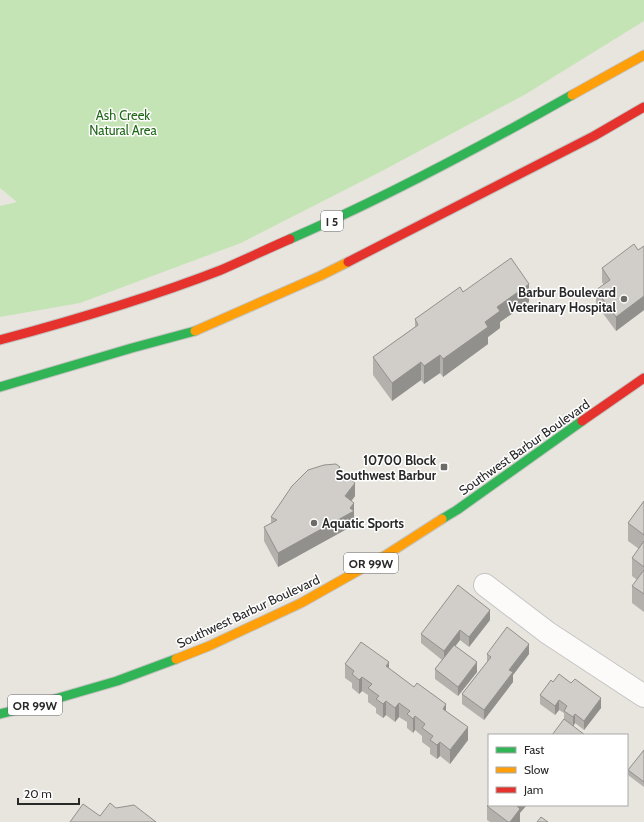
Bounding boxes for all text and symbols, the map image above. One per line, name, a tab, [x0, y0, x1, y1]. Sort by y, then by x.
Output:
park label: Ash Creek Natural Area	[89, 107, 157, 138]
road number: I 5	[321, 211, 343, 231]
place label: Barbur Boulevard Veterinary Hospital	[508, 284, 617, 315]
marker: Barbur Boulevard Veterinary Hospital	[619, 294, 629, 304]
street label: Southwest Barbur Boulevard	[456, 396, 592, 498]
place label: 10700 Block Southwest Barbur	[336, 452, 437, 483]
marker: 10700 Block Southwest Barbur	[439, 462, 449, 472]
place label: Aquatic Sports	[322, 515, 404, 531]
marker: Aquatic Sports	[309, 518, 319, 528]
road number: OR 99W	[344, 553, 398, 573]
street label: Southwest Barbur Boulevard	[174, 571, 322, 651]
road number: OR 99W	[8, 695, 62, 715]
legend	[488, 734, 628, 806]
text: Fast	[524, 742, 544, 757]
text: Slow	[524, 762, 549, 777]
scale bar	[18, 780, 79, 806]
text: Jam	[523, 782, 543, 797]
text: 20 m	[24, 786, 52, 801]

